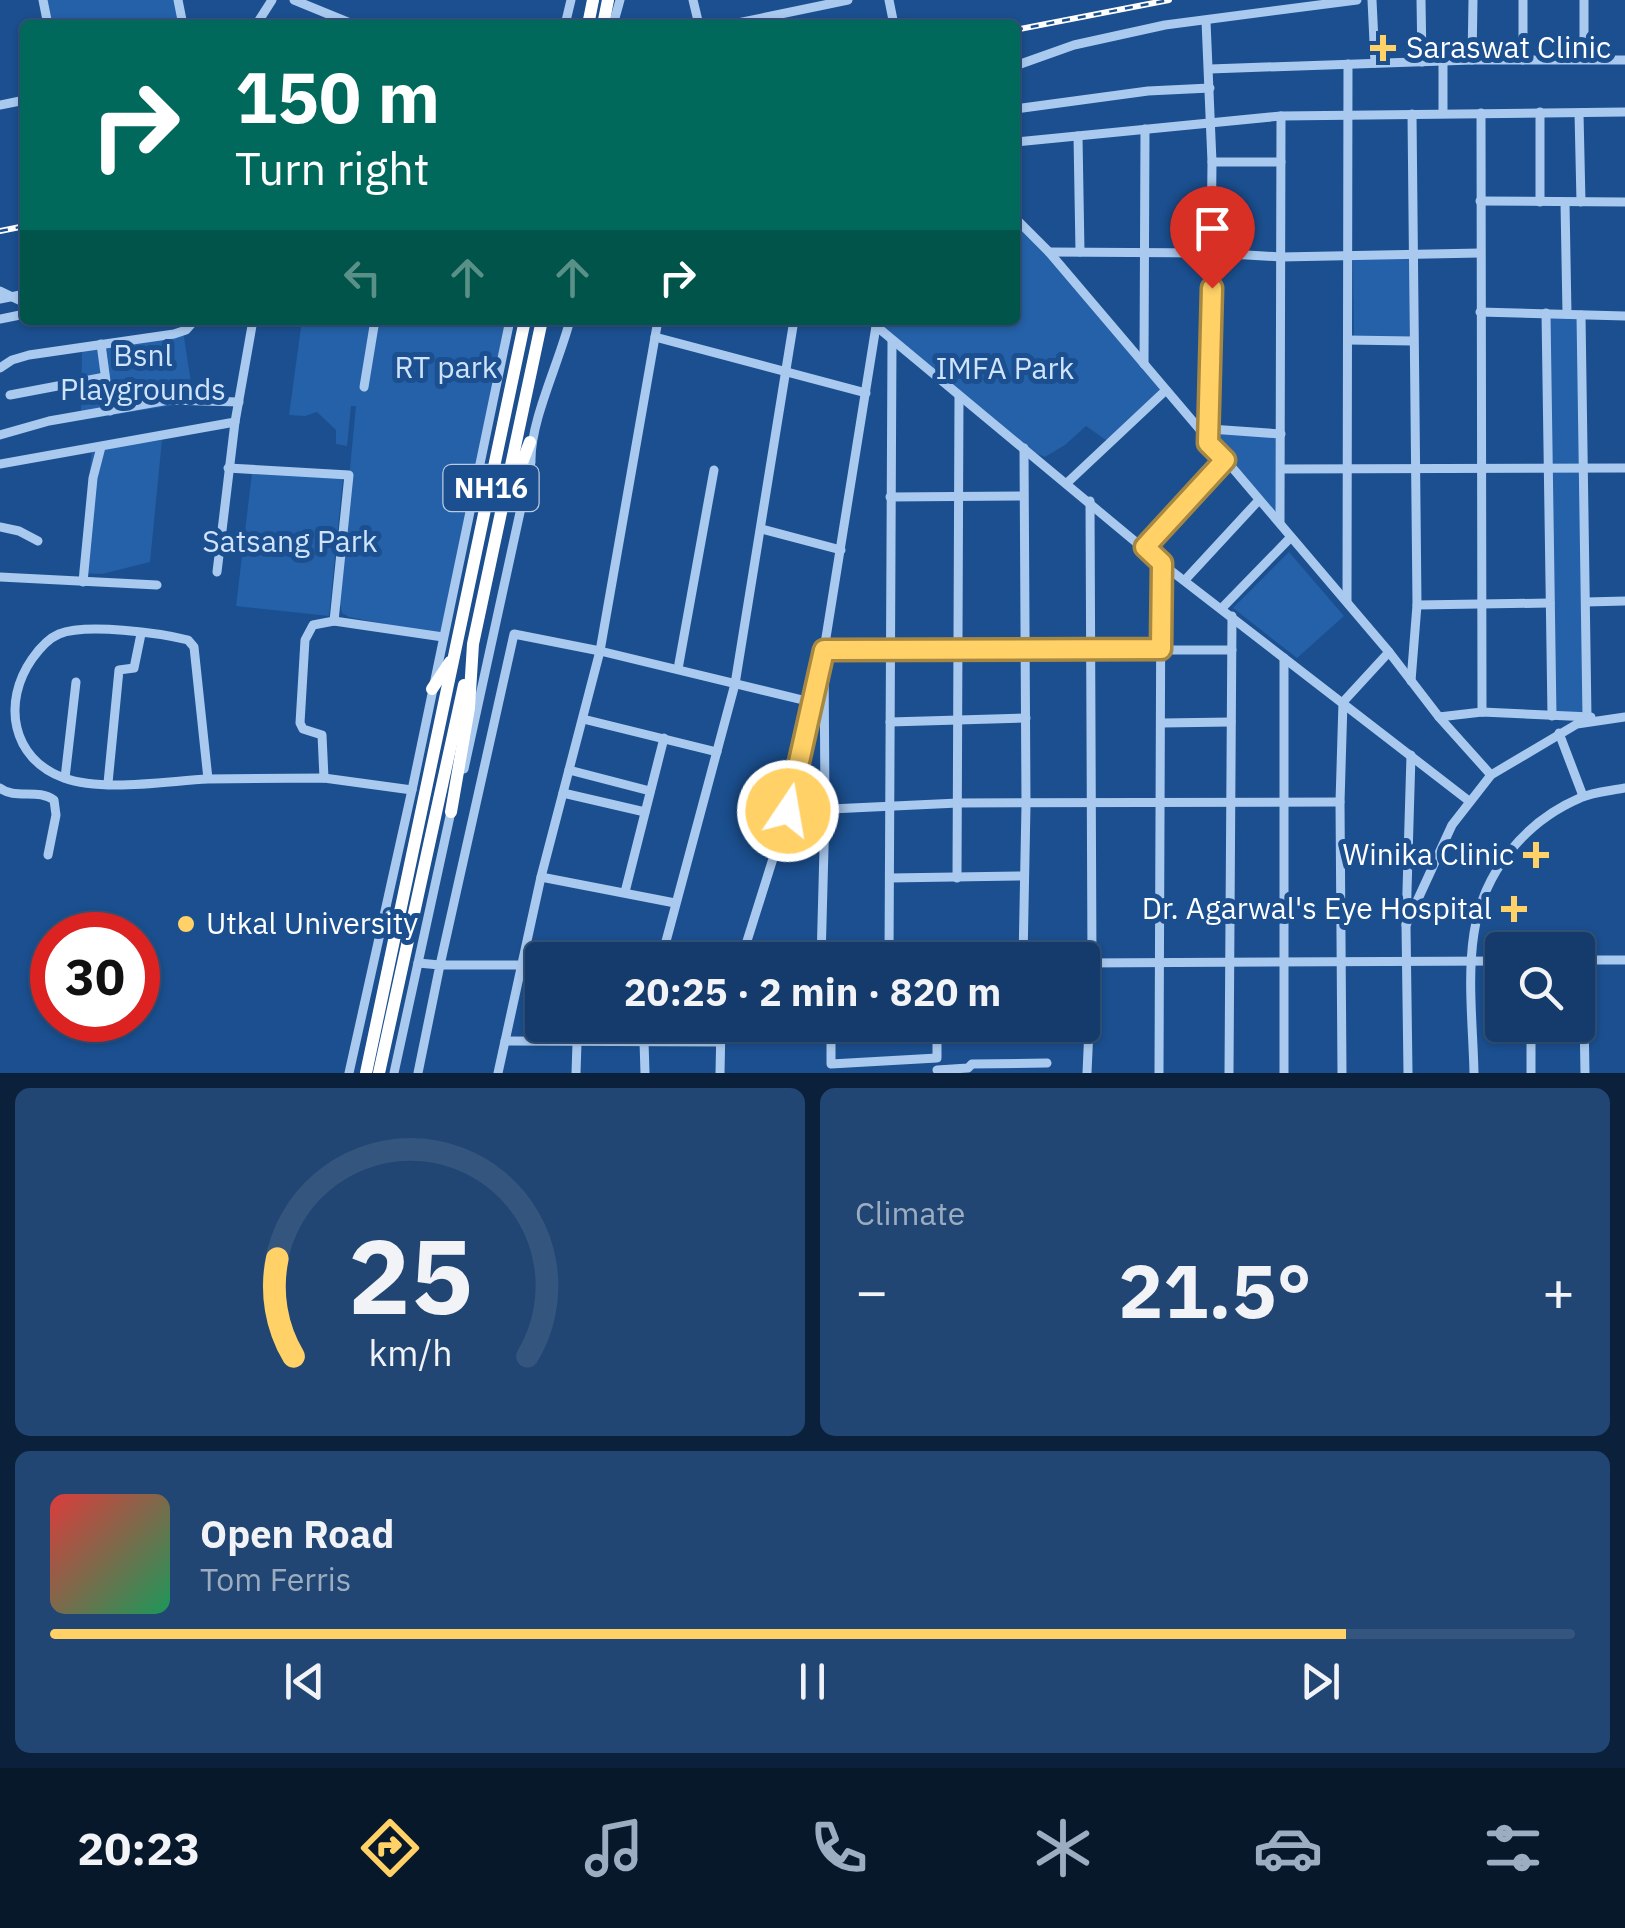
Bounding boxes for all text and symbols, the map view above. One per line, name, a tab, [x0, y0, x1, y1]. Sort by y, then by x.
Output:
place label: Saraswat Clinic	[1406, 27, 1611, 66]
marker: Saraswat Clinic	[1370, 35, 1396, 61]
text: 150 m	[235, 51, 440, 142]
icon: right	[70, 60, 200, 190]
text: Turn right	[235, 139, 430, 197]
pin	[1170, 186, 1255, 289]
icon: arrive	[1185, 201, 1240, 256]
icon: left	[335, 250, 390, 305]
icon: ahead	[440, 250, 495, 305]
icon: ahead	[545, 250, 600, 305]
icon: right	[650, 250, 705, 305]
park label: Bsnl Playgrounds	[60, 335, 226, 408]
park label: RT park	[395, 347, 498, 386]
park label: IMFA Park	[936, 348, 1075, 387]
road number: NH16	[444, 465, 538, 511]
park label: Satsang Park	[202, 521, 378, 560]
position arrow	[736, 759, 840, 863]
place label: Winika Clinic	[1343, 834, 1514, 873]
marker: Winika Clinic	[1523, 842, 1549, 868]
place label: Dr. Agarwal's Eye Hospital	[1142, 888, 1492, 927]
marker: Dr. Agarwal's Eye Hospital	[1501, 896, 1527, 922]
place label: Utkal University	[206, 903, 418, 942]
speed limit sign: 30	[30, 912, 160, 1042]
marker: Utkal University	[175, 913, 197, 935]
map controls	[1485, 932, 1595, 1042]
button: search	[1485, 932, 1595, 1042]
text: 20:25 · 2 min · 820 m	[624, 967, 1001, 1016]
text: Climate	[855, 1192, 965, 1234]
text: 25	[348, 1207, 472, 1343]
text: 21.5°	[1118, 1241, 1312, 1339]
text: −	[855, 1255, 888, 1326]
text: +	[1542, 1255, 1575, 1326]
text: km/h	[368, 1329, 452, 1376]
text: Open Road	[200, 1509, 394, 1558]
text: Tom Ferris	[200, 1558, 351, 1600]
icon: previous	[277, 1654, 332, 1709]
icon: pause	[785, 1654, 840, 1709]
icon: next	[1293, 1654, 1348, 1709]
icon: directions	[355, 1813, 425, 1883]
icon: music	[579, 1813, 649, 1883]
icon: phone	[804, 1813, 874, 1883]
icon: climate	[1028, 1813, 1098, 1883]
icon: car	[1253, 1813, 1323, 1883]
icon: filters	[1478, 1813, 1548, 1883]
text: 20:23	[77, 1819, 200, 1877]

